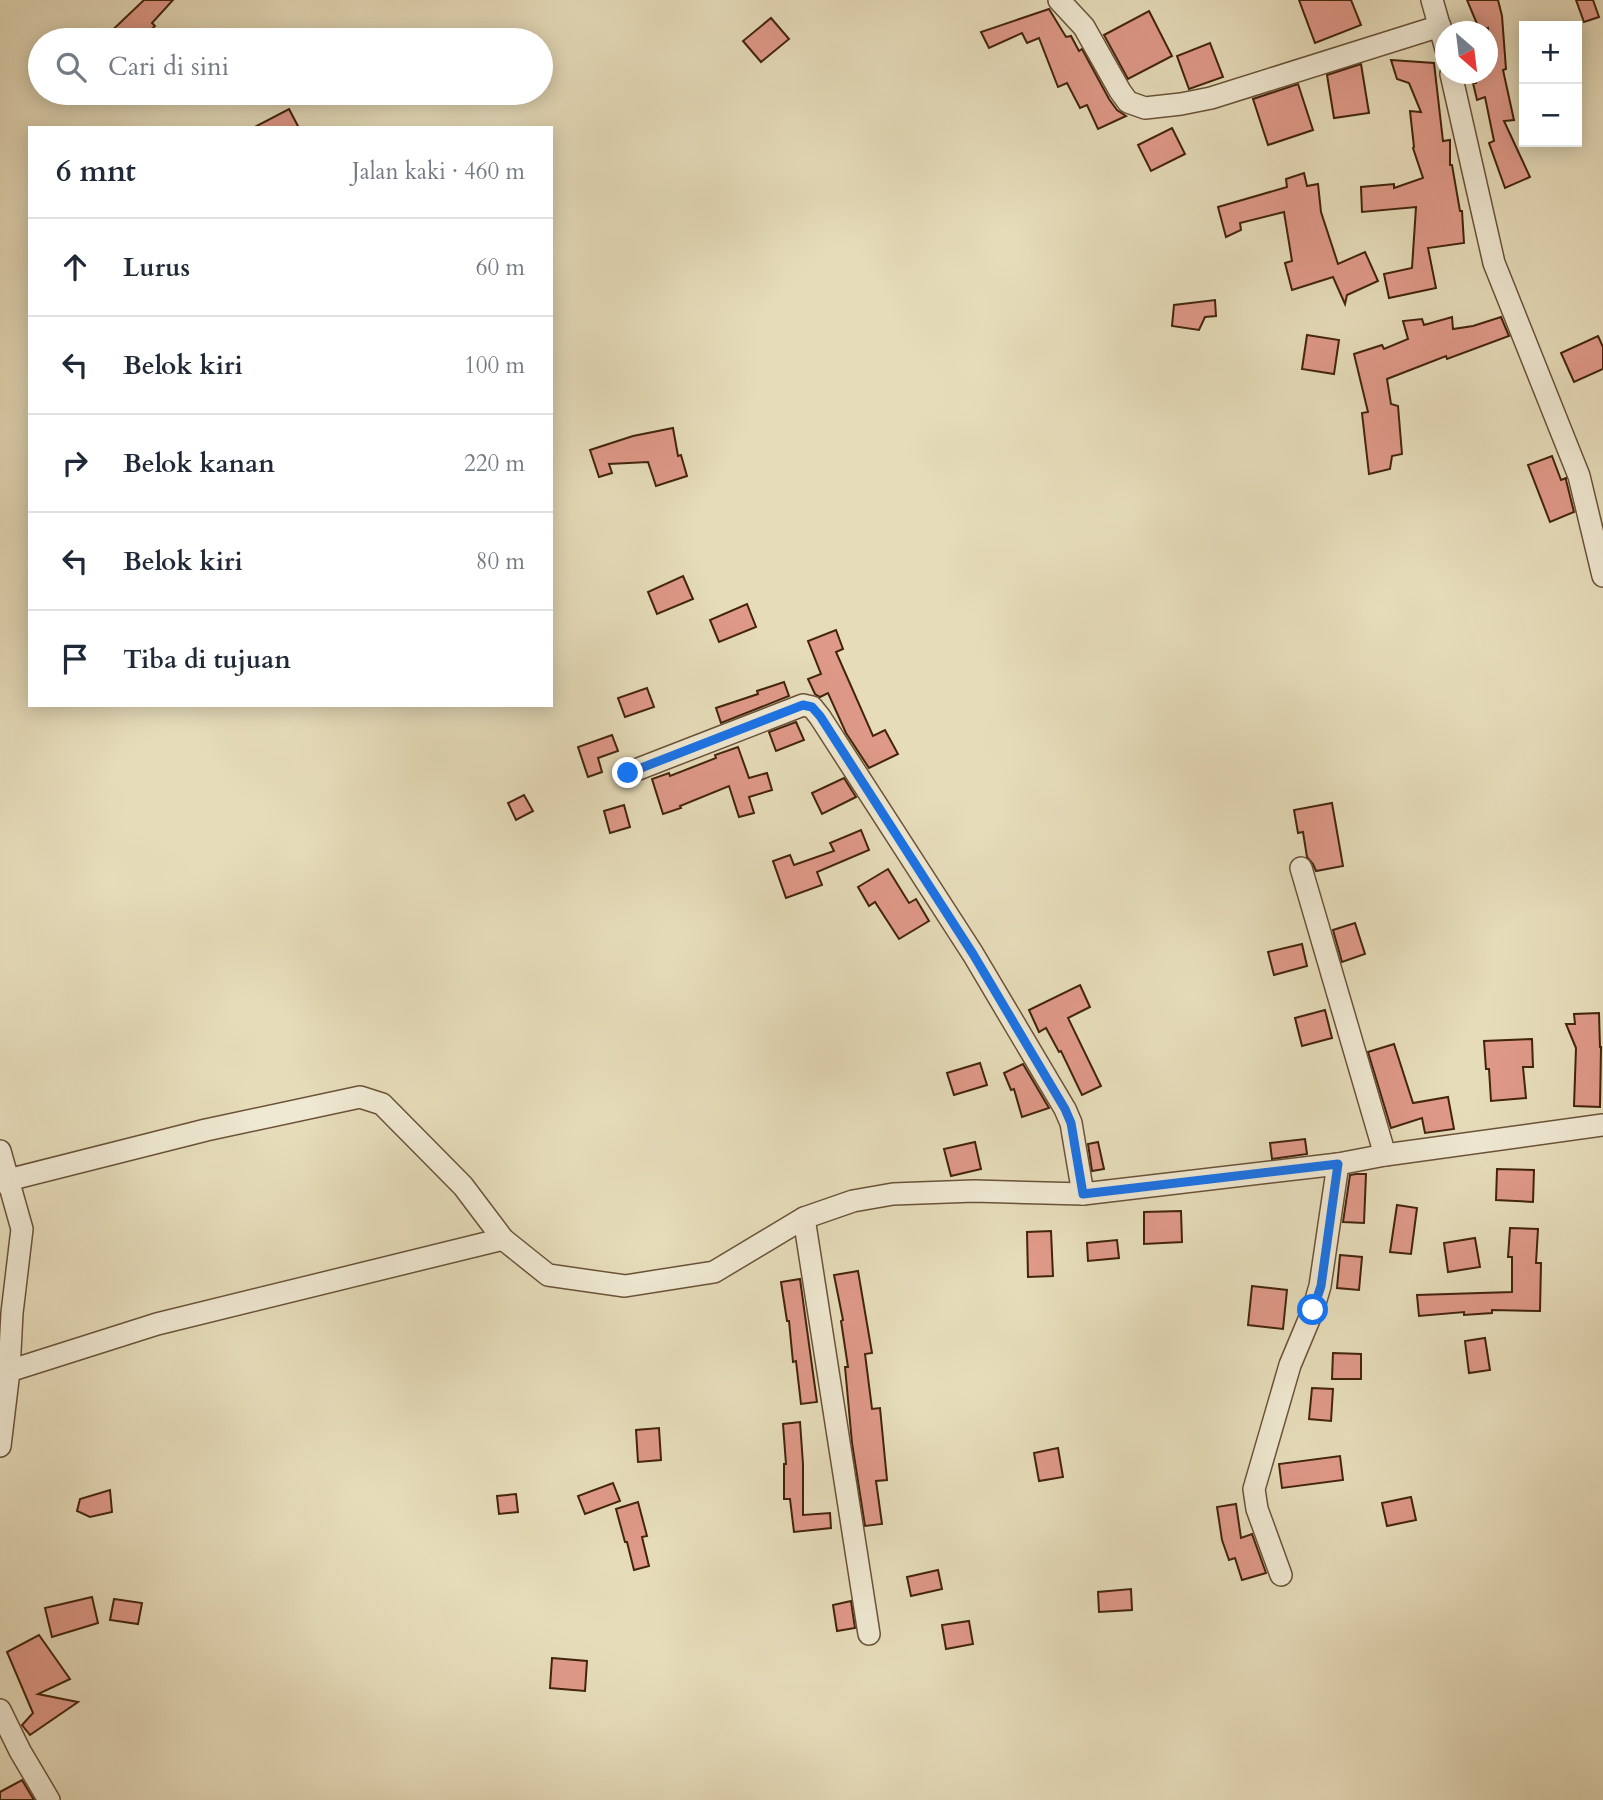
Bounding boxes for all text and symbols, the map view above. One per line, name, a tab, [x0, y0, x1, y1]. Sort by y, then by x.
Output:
north arrow	[1435, 21, 1498, 84]
map controls	[1519, 21, 1582, 147]
button: +	[1519, 21, 1582, 84]
search box	[28, 28, 553, 105]
icon: search	[52, 48, 90, 86]
text: Cari di sini	[108, 49, 229, 84]
button: −	[1519, 84, 1582, 147]
text: 6 mnt	[56, 151, 136, 192]
text: Jalan kaki · 460 m	[352, 156, 525, 187]
icon: ahead	[56, 248, 94, 286]
text: Lurus	[123, 250, 190, 285]
text: 60 m	[476, 252, 525, 283]
icon: left	[56, 346, 94, 384]
text: Belok kiri	[123, 348, 243, 383]
text: 100 m	[464, 350, 525, 381]
icon: right	[56, 444, 94, 482]
text: Belok kanan	[123, 446, 275, 481]
text: 220 m	[464, 448, 525, 479]
icon: left	[56, 542, 94, 580]
text: Belok kiri	[123, 544, 243, 579]
text: 80 m	[476, 546, 525, 577]
icon: arrive	[56, 640, 94, 678]
text: Tiba di tujuan	[123, 642, 291, 677]
route end	[612, 757, 643, 788]
route start	[1297, 1294, 1328, 1325]

